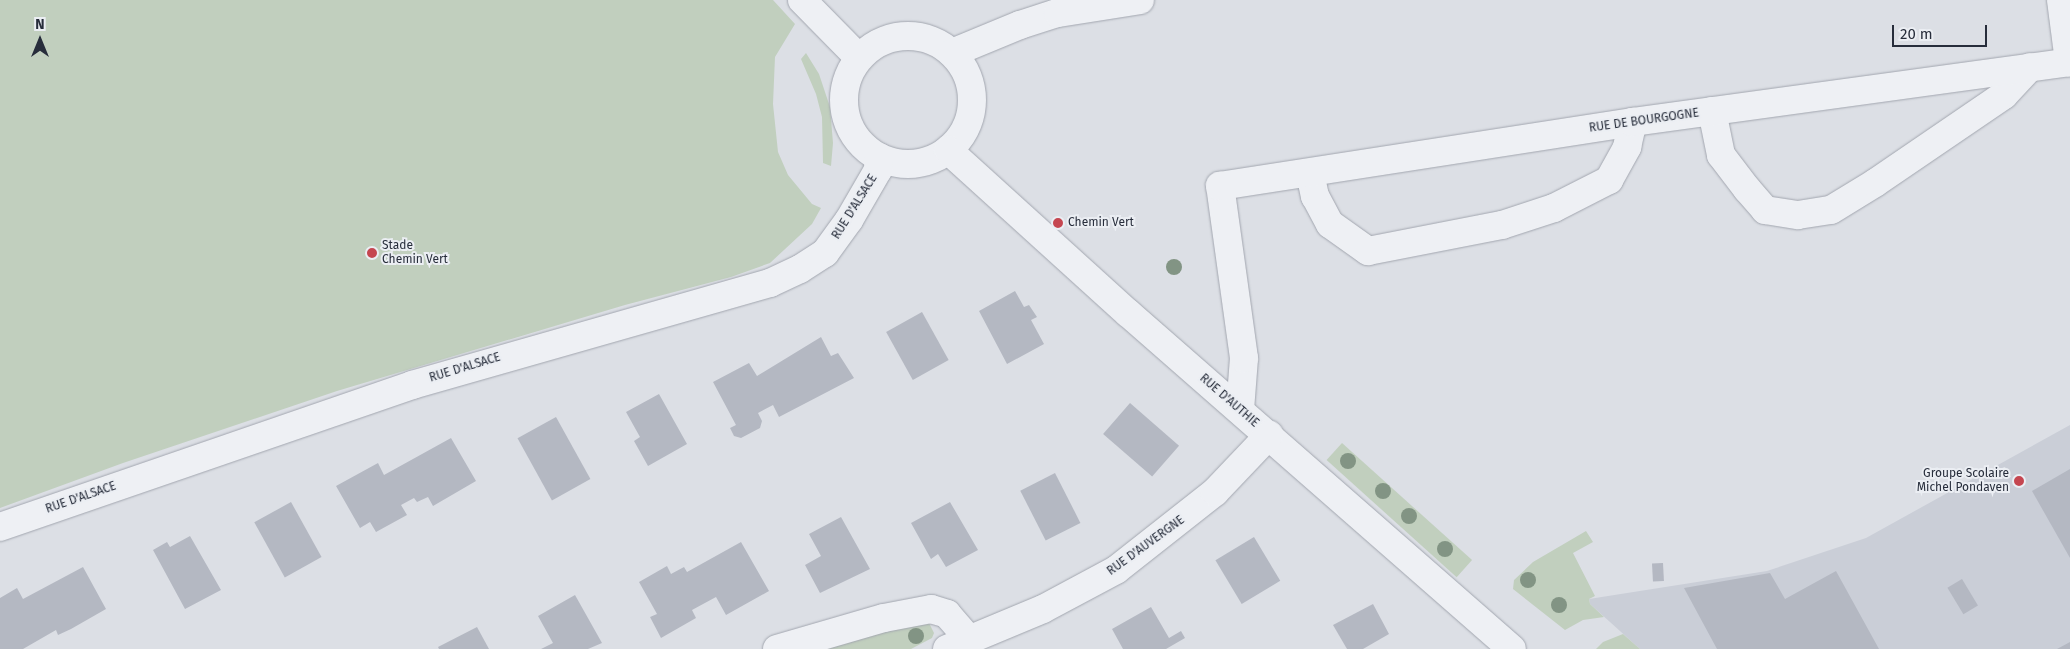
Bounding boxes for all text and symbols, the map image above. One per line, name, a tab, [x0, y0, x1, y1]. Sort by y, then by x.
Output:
north arrow	[15, 15, 65, 65]
scale bar	[1895, 15, 1990, 47]
text: N	[35, 16, 45, 33]
text: 20 m	[1900, 25, 1933, 43]
street label: RUE DE BOURGOGNE	[1588, 106, 1700, 136]
street label: RUE D'ALSACE	[829, 172, 881, 242]
place label: Chemin Vert	[1068, 216, 1134, 230]
marker: Chemin Vert	[1052, 217, 1064, 229]
place label: Stade Chemin Vert	[382, 239, 448, 267]
marker: Stade Chemin Vert	[366, 247, 378, 259]
street label: RUE D'ALSACE	[428, 350, 502, 386]
street label: RUE D'AUTHIE	[1196, 371, 1262, 431]
place label: Groupe Scolaire Michel Pondaven	[1917, 467, 2009, 495]
marker: Groupe Scolaire Michel Pondaven	[2013, 475, 2025, 487]
street label: RUE D'ALSACE	[44, 479, 118, 517]
street label: RUE D'AUVERGNE	[1105, 513, 1187, 579]

